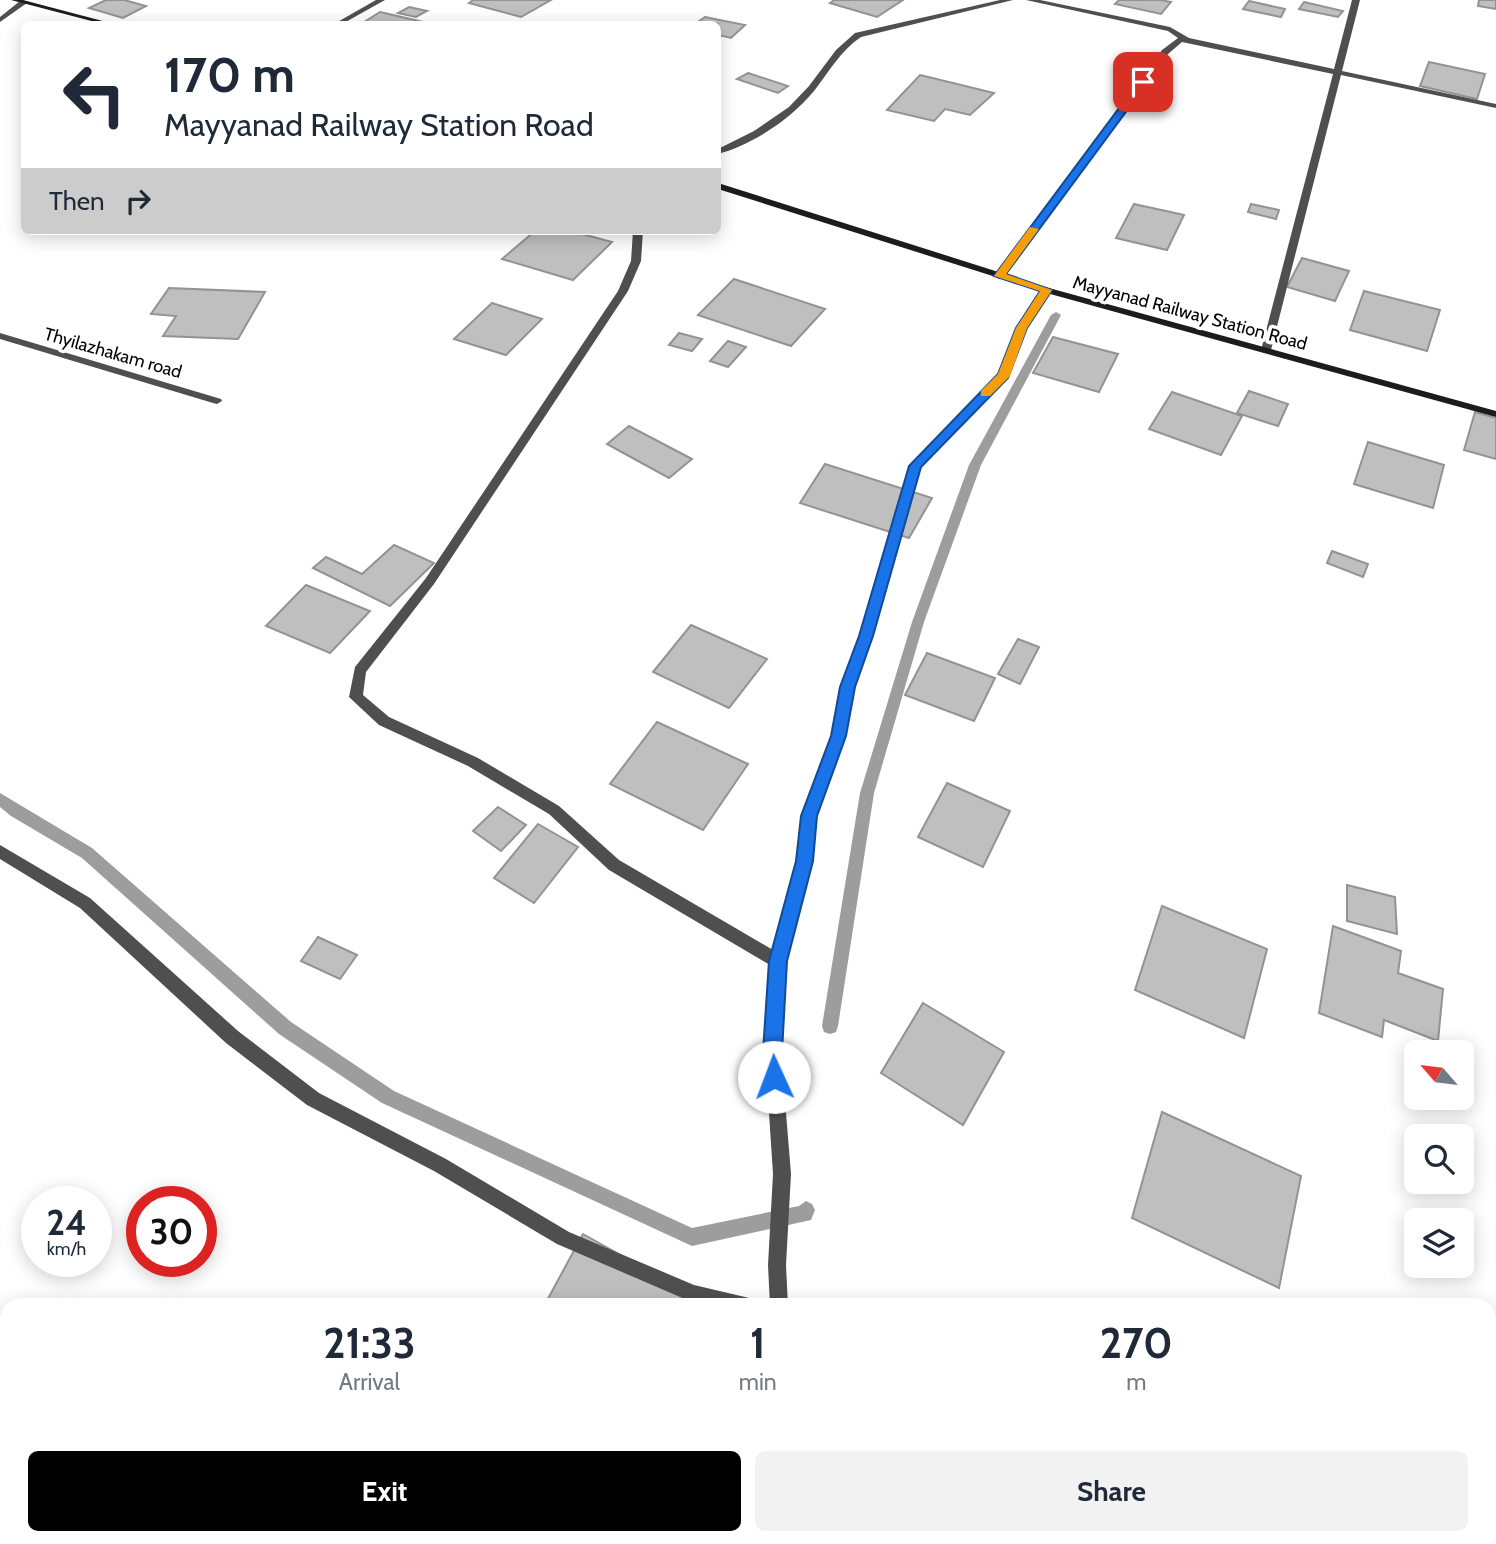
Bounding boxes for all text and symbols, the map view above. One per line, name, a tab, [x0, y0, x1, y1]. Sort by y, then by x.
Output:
text: 170 m	[164, 45, 295, 104]
icon: left	[49, 49, 140, 140]
pin	[1113, 52, 1173, 112]
icon: arrive	[1124, 63, 1162, 101]
text: Mayyanad Railway Station Road	[164, 105, 594, 144]
icon: right	[119, 182, 157, 220]
text: Then	[49, 185, 105, 217]
street label: Mayyanad Railway Station Road	[1070, 271, 1310, 355]
street label: Thyilazhakam road	[42, 323, 184, 383]
position arrow	[737, 1040, 811, 1114]
north arrow	[1404, 1040, 1474, 1110]
map controls	[1404, 1040, 1474, 1278]
button: search	[1404, 1124, 1474, 1194]
speed limit sign: 30	[126, 1186, 217, 1277]
text: 24	[46, 1201, 87, 1244]
button: layers	[1404, 1208, 1474, 1278]
text: km/h	[47, 1238, 86, 1260]
text: 21:33	[323, 1317, 416, 1369]
text: 1	[750, 1317, 765, 1369]
text: 270	[1100, 1317, 1173, 1369]
text: Arrival	[339, 1368, 400, 1396]
text: min	[739, 1368, 777, 1396]
text: m	[1126, 1368, 1146, 1396]
button: Exit	[28, 1451, 741, 1531]
button: Share	[755, 1451, 1468, 1531]

